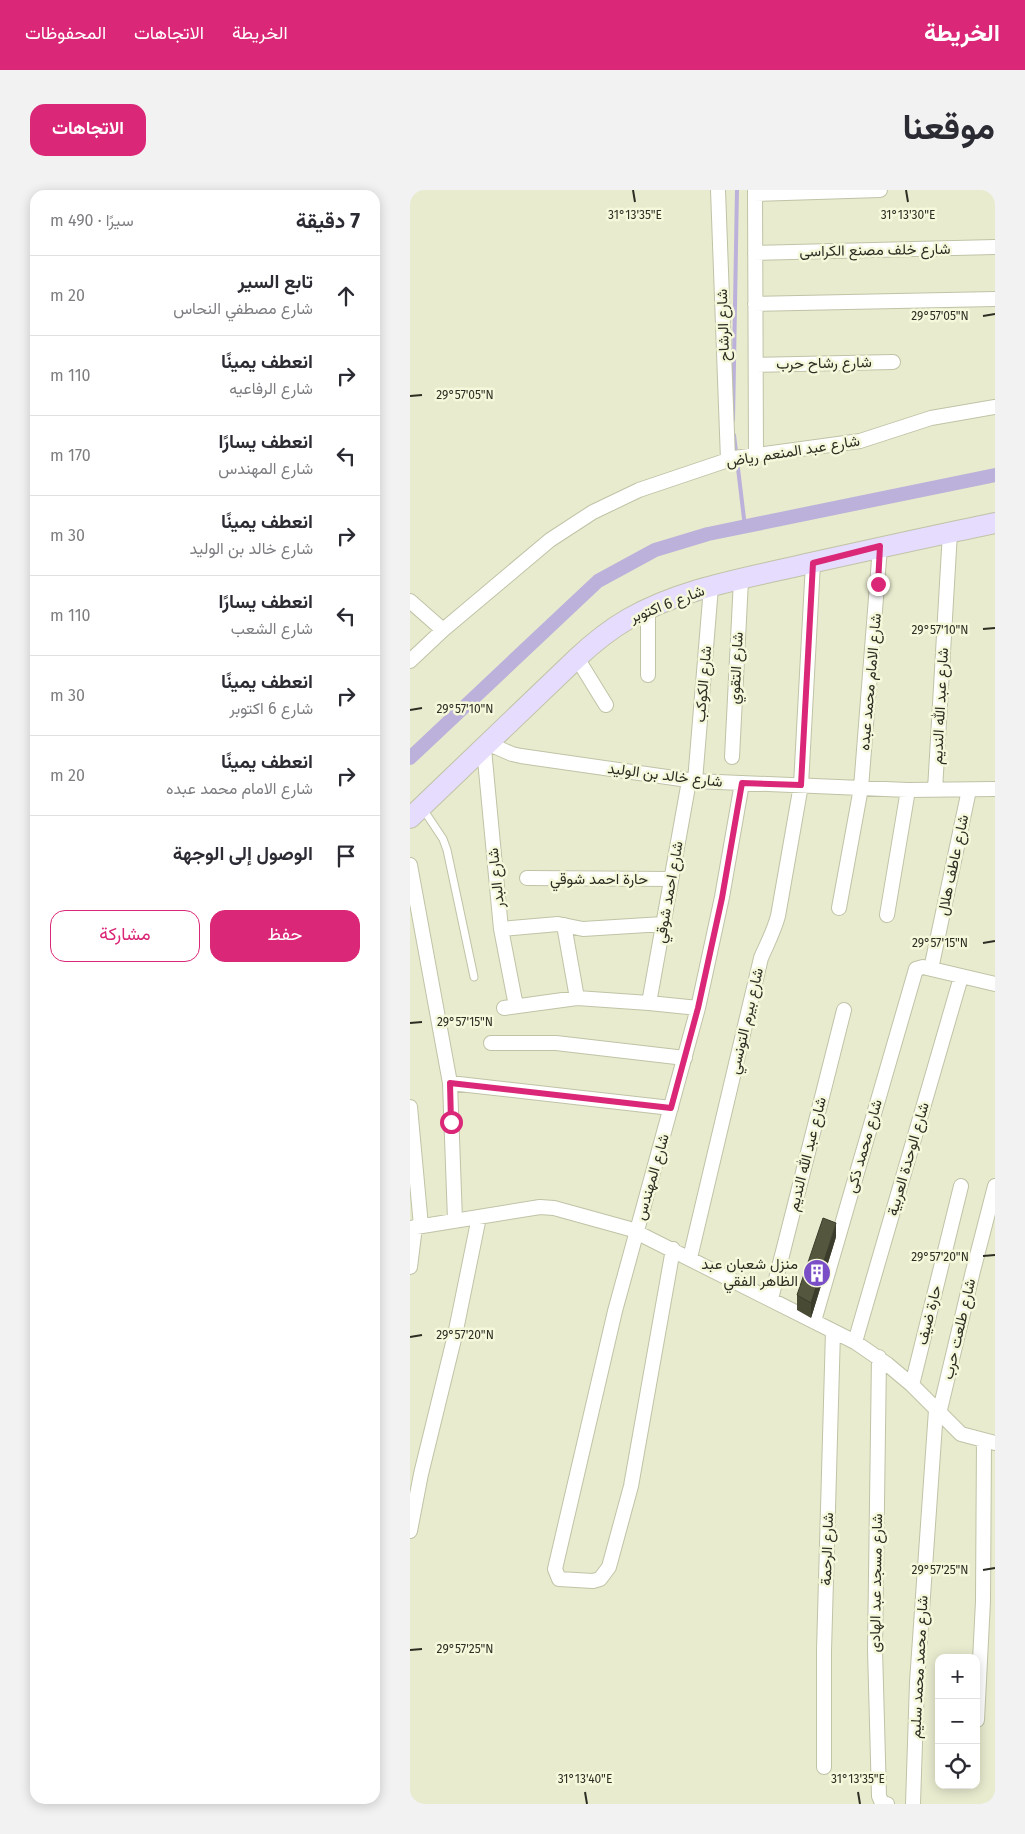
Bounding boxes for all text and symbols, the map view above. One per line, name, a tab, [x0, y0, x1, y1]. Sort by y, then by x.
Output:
text: الخريطة	[924, 19, 1000, 47]
text: المحفوظات	[25, 22, 106, 44]
text: الاتجاهات	[134, 22, 204, 44]
text: الخريطة	[232, 22, 288, 44]
button: الاتجاهات	[30, 104, 146, 156]
text: موقعنا	[902, 106, 995, 148]
text: 7 دقيقة	[296, 208, 360, 234]
text: 31°13'35"E	[608, 208, 662, 222]
text: 31°13'30"E	[881, 208, 935, 222]
text: سيرًا · 490 m	[50, 211, 134, 230]
street label: شارع خلف مصنع الكراسى	[799, 240, 951, 262]
text: تابع السير	[238, 270, 313, 293]
icon: ahead	[332, 282, 360, 310]
text: 20 m	[50, 286, 85, 305]
street label: شارع الرشاح	[713, 288, 735, 361]
text: شارع مصطفي النحاس	[173, 299, 313, 318]
text: 29°57'05"N	[911, 309, 969, 323]
text: انعطف يمينًا	[221, 350, 313, 373]
street label: شارع رشاح حرب	[776, 353, 872, 375]
icon: right	[332, 362, 360, 390]
text: 110 m	[50, 366, 91, 385]
text: شارع الرفاعيه	[229, 379, 313, 398]
text: 29°57'05"N	[436, 388, 494, 402]
text: انعطف يسارًا	[219, 430, 313, 453]
street label: شارع عبد المنعم رياض	[725, 432, 862, 472]
icon: left	[332, 442, 360, 470]
text: 170 m	[50, 446, 91, 465]
text: شارع المهندس	[218, 459, 313, 478]
text: انعطف يمينًا	[221, 510, 313, 533]
icon: right	[332, 522, 360, 550]
text: 30 m	[50, 526, 85, 545]
text: شارع خالد بن الوليد	[189, 539, 313, 558]
route end	[867, 573, 890, 596]
street label: شارع 6 اكتوبر	[626, 581, 708, 629]
text: انعطف يسارًا	[219, 590, 313, 613]
icon: left	[332, 602, 360, 630]
text: 110 m	[50, 606, 91, 625]
street label: شارع الامام محمد عبده	[855, 612, 887, 752]
text: شارع الشعب	[231, 619, 313, 638]
text: 29°57'10"N	[912, 623, 968, 637]
street label: شارع التقوي	[725, 631, 751, 705]
street label: شارع الكوكب	[691, 645, 717, 723]
street label: شارع عبد الله النديم	[928, 647, 954, 765]
text: انعطف يمينًا	[221, 670, 313, 693]
icon: right	[332, 682, 360, 710]
text: 30 m	[50, 686, 85, 705]
text: شارع 6 اكتوبر	[229, 699, 313, 718]
text: 29°57'10"N	[437, 702, 493, 716]
text: انعطف يمينًا	[221, 750, 313, 773]
street label: شارع خالد بن الوليد	[606, 759, 724, 793]
icon: right	[332, 762, 360, 790]
text: 20 m	[50, 766, 85, 785]
text: شارع الامام محمد عبده	[166, 779, 313, 798]
street label: شارع عاطف هلال	[934, 813, 974, 917]
street label: شارع احمد شوقي	[651, 839, 691, 945]
text: الوصول إلى الوجهة	[173, 842, 313, 865]
icon: arrive	[332, 842, 360, 870]
street label: شارع البدر	[484, 847, 510, 910]
street label: حارة احمد شوقي	[550, 870, 648, 892]
button: مشاركة	[50, 910, 200, 962]
button: حفظ	[210, 910, 360, 962]
text: 29°57'15"N	[912, 936, 968, 950]
street label: شارع بيرم التونسي	[725, 966, 771, 1077]
text: 29°57'15"N	[437, 1015, 493, 1029]
street label: شارع عبد الله النديم	[784, 1095, 832, 1213]
street label: شارع محمد ذكى	[842, 1097, 888, 1195]
street label: شارع الوحدة العربية	[883, 1100, 935, 1218]
route start	[440, 1111, 463, 1134]
street label: شارع المهندس	[631, 1132, 675, 1223]
text: 29°57'20"N	[911, 1250, 969, 1264]
place label: منزل شعبان عبد الظاهر الفقي	[701, 1255, 798, 1294]
building icon: منزل شعبان عبد الظاهر الفقي	[802, 1258, 832, 1288]
street label: شارع طلعت حرب	[939, 1277, 981, 1382]
street label: حارة ضيف	[913, 1283, 945, 1347]
text: 29°57'20"N	[436, 1328, 494, 1342]
street label: شارع الرحمة	[817, 1512, 839, 1586]
street label: شارع مسجد عبد الهادى	[866, 1513, 888, 1653]
text: 29°57'25"N	[912, 1563, 968, 1577]
street label: شارع محمد محمد سليم	[906, 1595, 934, 1739]
text: 29°57'25"N	[437, 1642, 493, 1656]
map controls	[935, 1654, 980, 1789]
button: +	[935, 1654, 980, 1699]
button: −	[935, 1699, 980, 1744]
button: locate	[935, 1744, 980, 1789]
text: 31°13'40"E	[558, 1772, 612, 1786]
text: 31°13'35"E	[831, 1772, 885, 1786]

